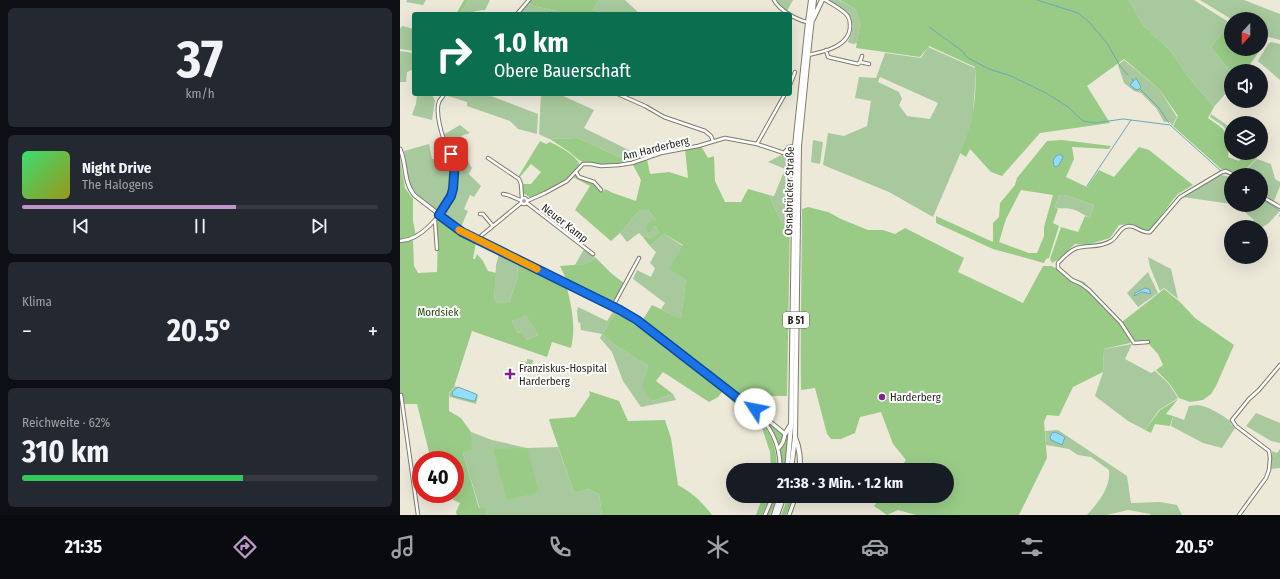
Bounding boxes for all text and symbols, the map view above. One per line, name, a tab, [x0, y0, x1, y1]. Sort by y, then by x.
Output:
north arrow	[1224, 12, 1268, 56]
map controls	[1224, 12, 1268, 264]
text: 1.0 km	[494, 26, 569, 59]
text: 37	[177, 28, 223, 91]
icon: right	[428, 28, 480, 80]
text: Obere Bauerschaft	[494, 60, 631, 82]
button: sound	[1224, 64, 1268, 108]
text: km/h	[186, 86, 215, 101]
button: layers	[1224, 116, 1268, 160]
street label: Am Harderberg	[622, 134, 691, 163]
pin	[434, 137, 468, 171]
icon: arrive	[440, 143, 462, 165]
street label: Osnabrücker Straße	[782, 146, 797, 236]
text: Night Drive	[82, 159, 151, 177]
button: +	[1224, 168, 1268, 212]
text: The Halogens	[82, 177, 153, 192]
street label: Neuer Kamp	[539, 201, 591, 246]
icon: previous	[70, 215, 92, 237]
icon: pause	[189, 215, 211, 237]
icon: next	[308, 215, 330, 237]
button: −	[1224, 220, 1268, 264]
text: Klima	[22, 294, 52, 309]
park label: Mordsiek	[417, 306, 459, 319]
road number: B 51	[783, 312, 809, 328]
text: 20.5°	[167, 313, 233, 349]
text: −	[22, 318, 32, 345]
text: +	[368, 318, 378, 345]
place label: Franziskus-Hospital Harderberg	[519, 362, 607, 388]
marker: Franziskus-Hospital Harderberg	[504, 368, 516, 380]
position arrow	[734, 388, 776, 430]
place label: Harderberg	[890, 391, 942, 404]
marker: Harderberg	[877, 392, 887, 402]
text: Reichweite · 62%	[22, 415, 110, 430]
text: 310 km	[22, 434, 109, 470]
speed limit sign: 40	[412, 451, 464, 503]
text: 21:38 · 3 Min. · 1.2 km	[777, 474, 903, 492]
icon: directions	[231, 533, 259, 561]
icon: music	[389, 533, 417, 561]
icon: phone	[546, 533, 574, 561]
icon: climate	[704, 533, 732, 561]
icon: car	[861, 533, 889, 561]
icon: filters	[1018, 533, 1046, 561]
text: 21:35	[65, 536, 102, 558]
text: 20.5°	[1176, 536, 1215, 558]

